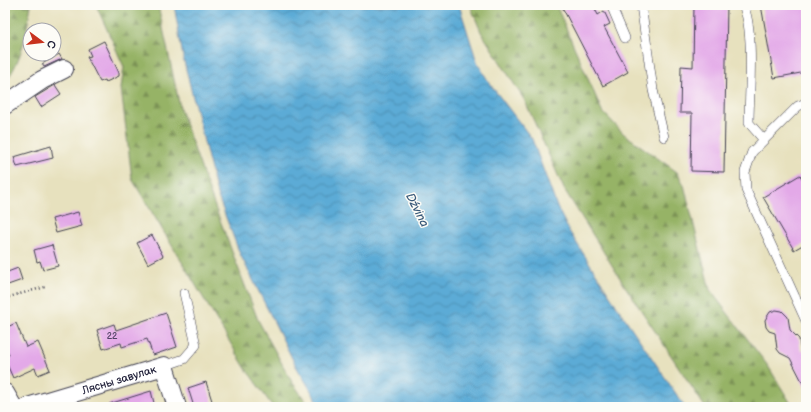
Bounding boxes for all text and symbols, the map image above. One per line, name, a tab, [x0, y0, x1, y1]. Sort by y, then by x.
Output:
north arrow	[22, 22, 62, 62]
text: С	[44, 39, 58, 50]
water label: Dźvina	[402, 191, 432, 230]
house number: 22	[107, 331, 118, 342]
street label: Лясны завулак	[79, 362, 158, 397]

